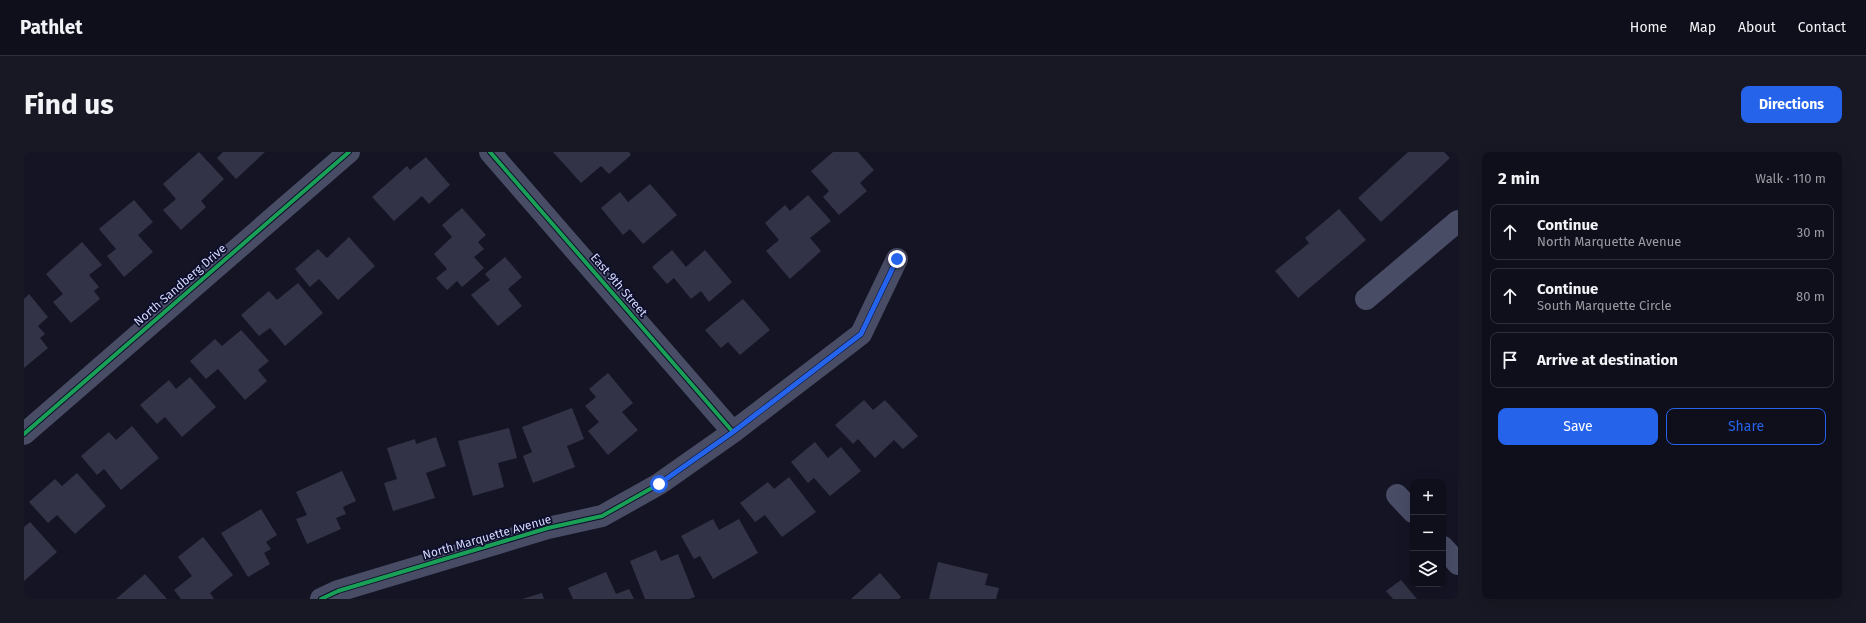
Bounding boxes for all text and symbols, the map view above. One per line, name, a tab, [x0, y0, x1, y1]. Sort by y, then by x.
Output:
text: Pathlet	[20, 16, 83, 39]
text: Home	[1630, 19, 1667, 36]
text: Map	[1689, 19, 1716, 36]
text: About	[1738, 19, 1776, 36]
text: Contact	[1798, 19, 1846, 36]
button: Directions	[1741, 86, 1842, 123]
text: Find us	[24, 88, 114, 121]
text: 2 min	[1498, 168, 1540, 189]
text: Walk · 110 m	[1755, 171, 1826, 186]
text: Continue	[1537, 216, 1598, 234]
icon: ahead	[1499, 221, 1521, 243]
text: 30 m	[1797, 225, 1825, 240]
text: North Marquette Avenue	[1537, 234, 1681, 249]
street label: North Sandberg Drive	[131, 241, 229, 329]
route end	[888, 250, 906, 268]
street label: East 9th Street	[588, 251, 651, 320]
text: Continue	[1537, 280, 1598, 298]
icon: ahead	[1499, 285, 1521, 307]
text: 80 m	[1796, 289, 1825, 304]
text: South Marquette Circle	[1537, 298, 1672, 313]
icon: arrive	[1499, 349, 1521, 371]
text: Arrive at destination	[1537, 351, 1678, 369]
button: Save	[1498, 408, 1658, 445]
button: Share	[1666, 408, 1826, 445]
route start	[650, 475, 668, 493]
map controls	[1410, 479, 1446, 587]
button: +	[1410, 479, 1446, 515]
street label: North Marquette Avenue	[421, 512, 553, 562]
button: −	[1410, 515, 1446, 551]
button: layers	[1410, 551, 1446, 587]

